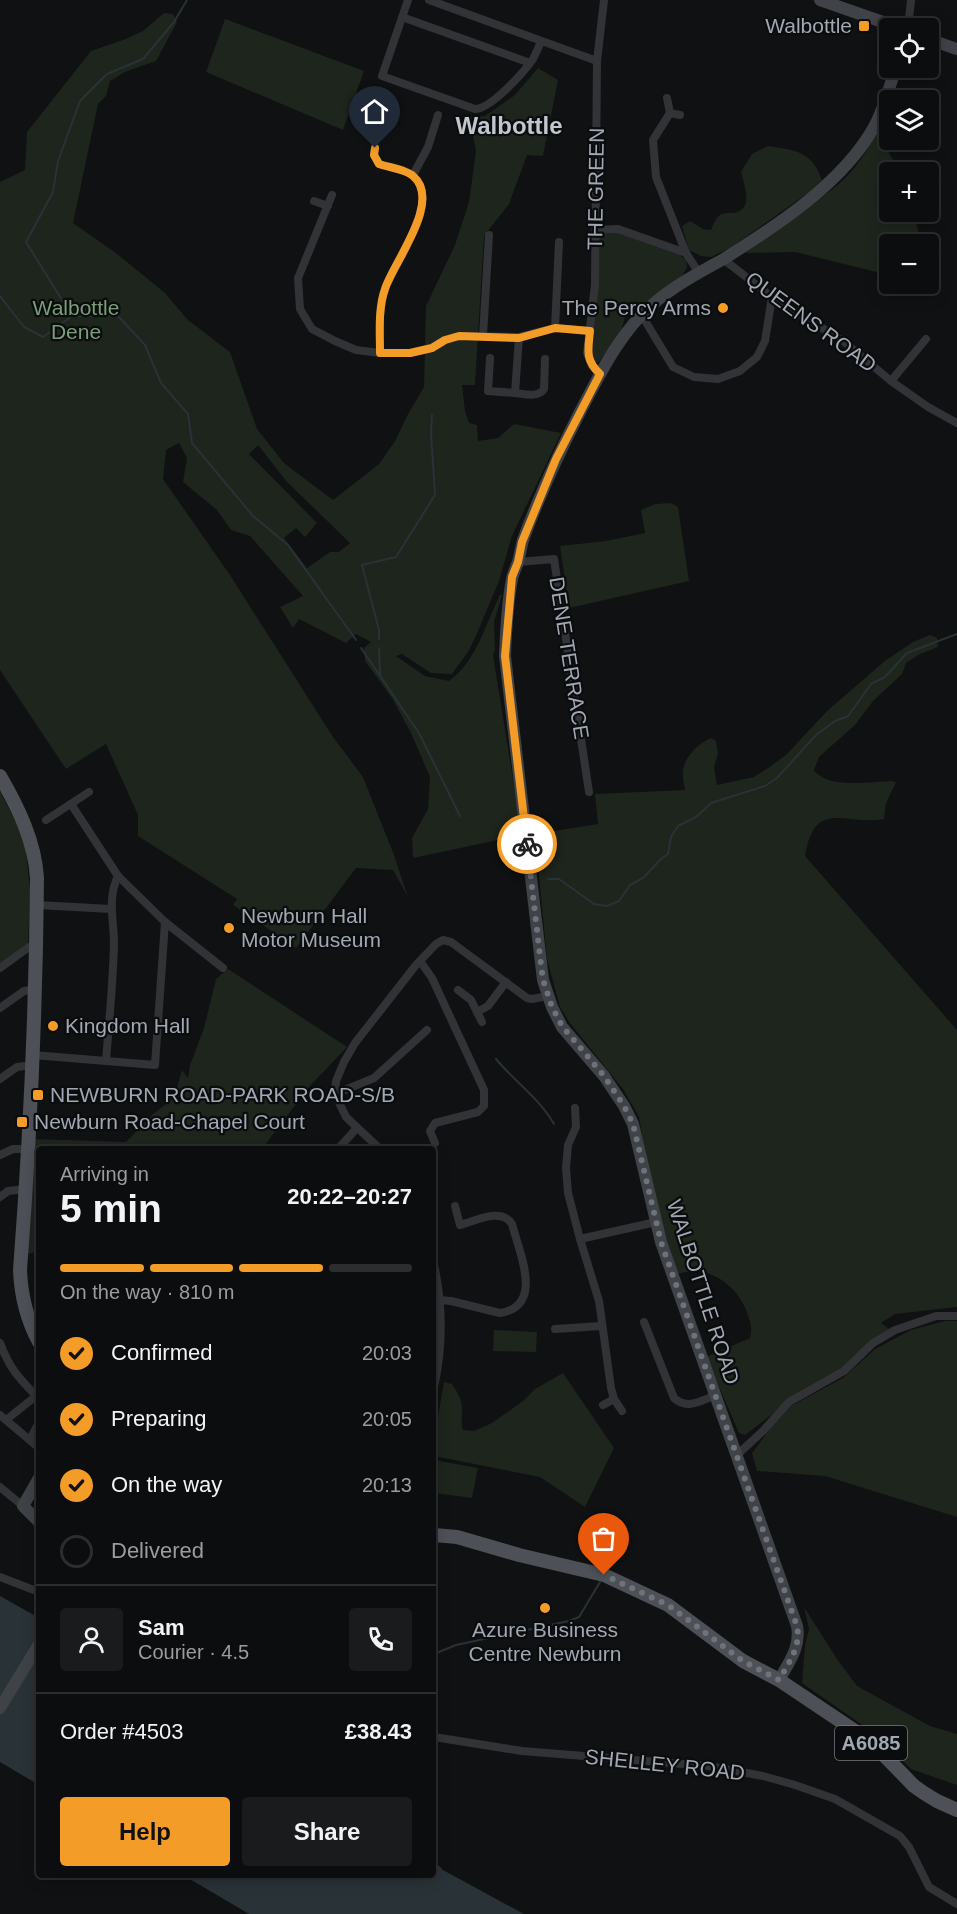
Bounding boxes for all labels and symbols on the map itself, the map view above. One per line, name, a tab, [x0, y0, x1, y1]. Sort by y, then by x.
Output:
place label: Walbottle	[765, 14, 852, 37]
marker: Walbottle	[857, 19, 871, 33]
pin	[349, 86, 400, 148]
district label: Walbottle	[455, 112, 563, 139]
street label: THE GREEN	[583, 128, 608, 250]
street label: QUEENS ROAD	[742, 267, 881, 377]
park label: Walbottle Dene	[33, 296, 119, 343]
place label: The Percy Arms	[562, 296, 711, 319]
marker: The Percy Arms	[716, 301, 730, 315]
street label: DENE TERRACE	[545, 575, 594, 741]
courier	[497, 814, 557, 874]
place label: Newburn Hall Motor Museum	[241, 904, 381, 951]
marker: Newburn Hall Motor Museum	[222, 921, 236, 935]
place label: Kingdom Hall	[65, 1014, 190, 1037]
marker: Kingdom Hall	[46, 1019, 60, 1033]
place label: NEWBURN ROAD-PARK ROAD-S/B	[50, 1083, 395, 1106]
marker: NEWBURN ROAD-PARK ROAD-S/B	[31, 1088, 45, 1102]
place label: Newburn Road-Chapel Court	[34, 1110, 305, 1133]
marker: Newburn Road-Chapel Court	[15, 1115, 29, 1129]
street label: WALBOTTLE ROAD	[663, 1197, 744, 1387]
pin	[578, 1513, 629, 1575]
marker: Azure Business Centre Newburn	[538, 1601, 552, 1615]
place label: Azure Business Centre Newburn	[469, 1618, 621, 1665]
road number: A6085	[835, 1726, 907, 1760]
street label: SHELLEY ROAD	[584, 1745, 746, 1784]

